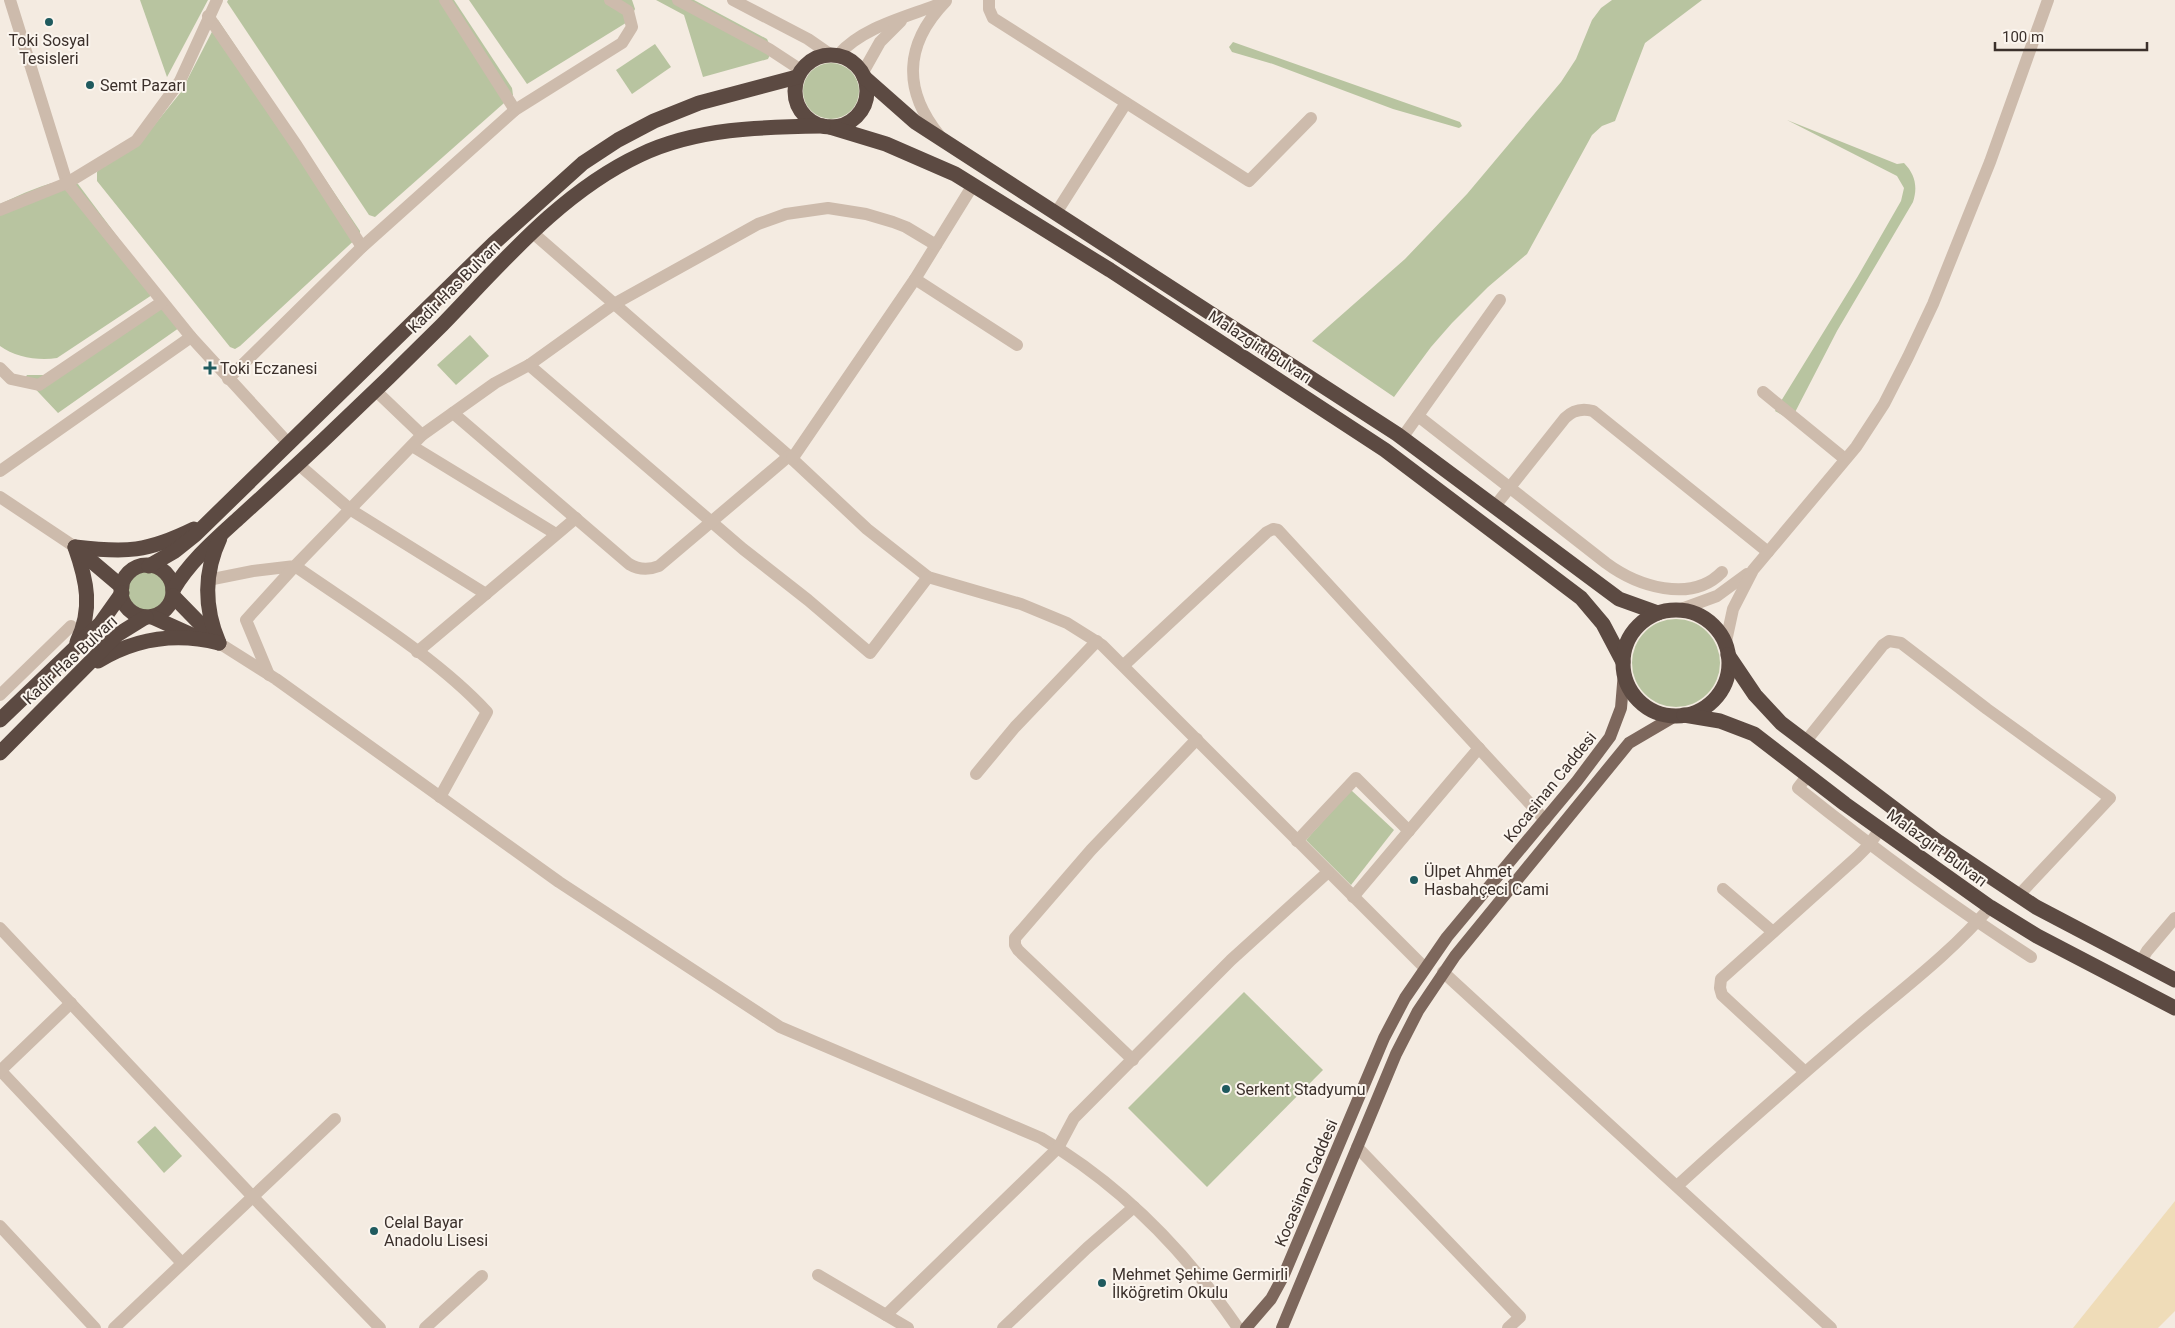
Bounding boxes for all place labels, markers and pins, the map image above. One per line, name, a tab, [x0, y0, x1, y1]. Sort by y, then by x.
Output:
marker: Toki Sosyal Tesisleri	[43, 16, 55, 28]
place label: Toki Sosyal Tesisleri	[9, 31, 89, 68]
place label: Semt Pazarı	[100, 76, 186, 95]
marker: Semt Pazarı	[84, 79, 96, 91]
place label: Toki Eczanesi	[220, 359, 317, 378]
marker: Toki Eczanesi	[204, 362, 216, 374]
place label: Ülpet Ahmet Hasbahçeci Cami	[1424, 862, 1549, 899]
marker: Ülpet Ahmet Hasbahçeci Cami	[1408, 874, 1420, 886]
place label: Serkent Stadyumu	[1236, 1080, 1366, 1099]
marker: Serkent Stadyumu	[1220, 1083, 1232, 1095]
place label: Celal Bayar Anadolu Lisesi	[384, 1213, 488, 1250]
marker: Celal Bayar Anadolu Lisesi	[368, 1225, 380, 1237]
place label: Mehmet Şehime Germirli İlköğretim Okulu	[1112, 1265, 1288, 1302]
marker: Mehmet Şehime Germirli İlköğretim Okulu	[1096, 1277, 1108, 1289]

